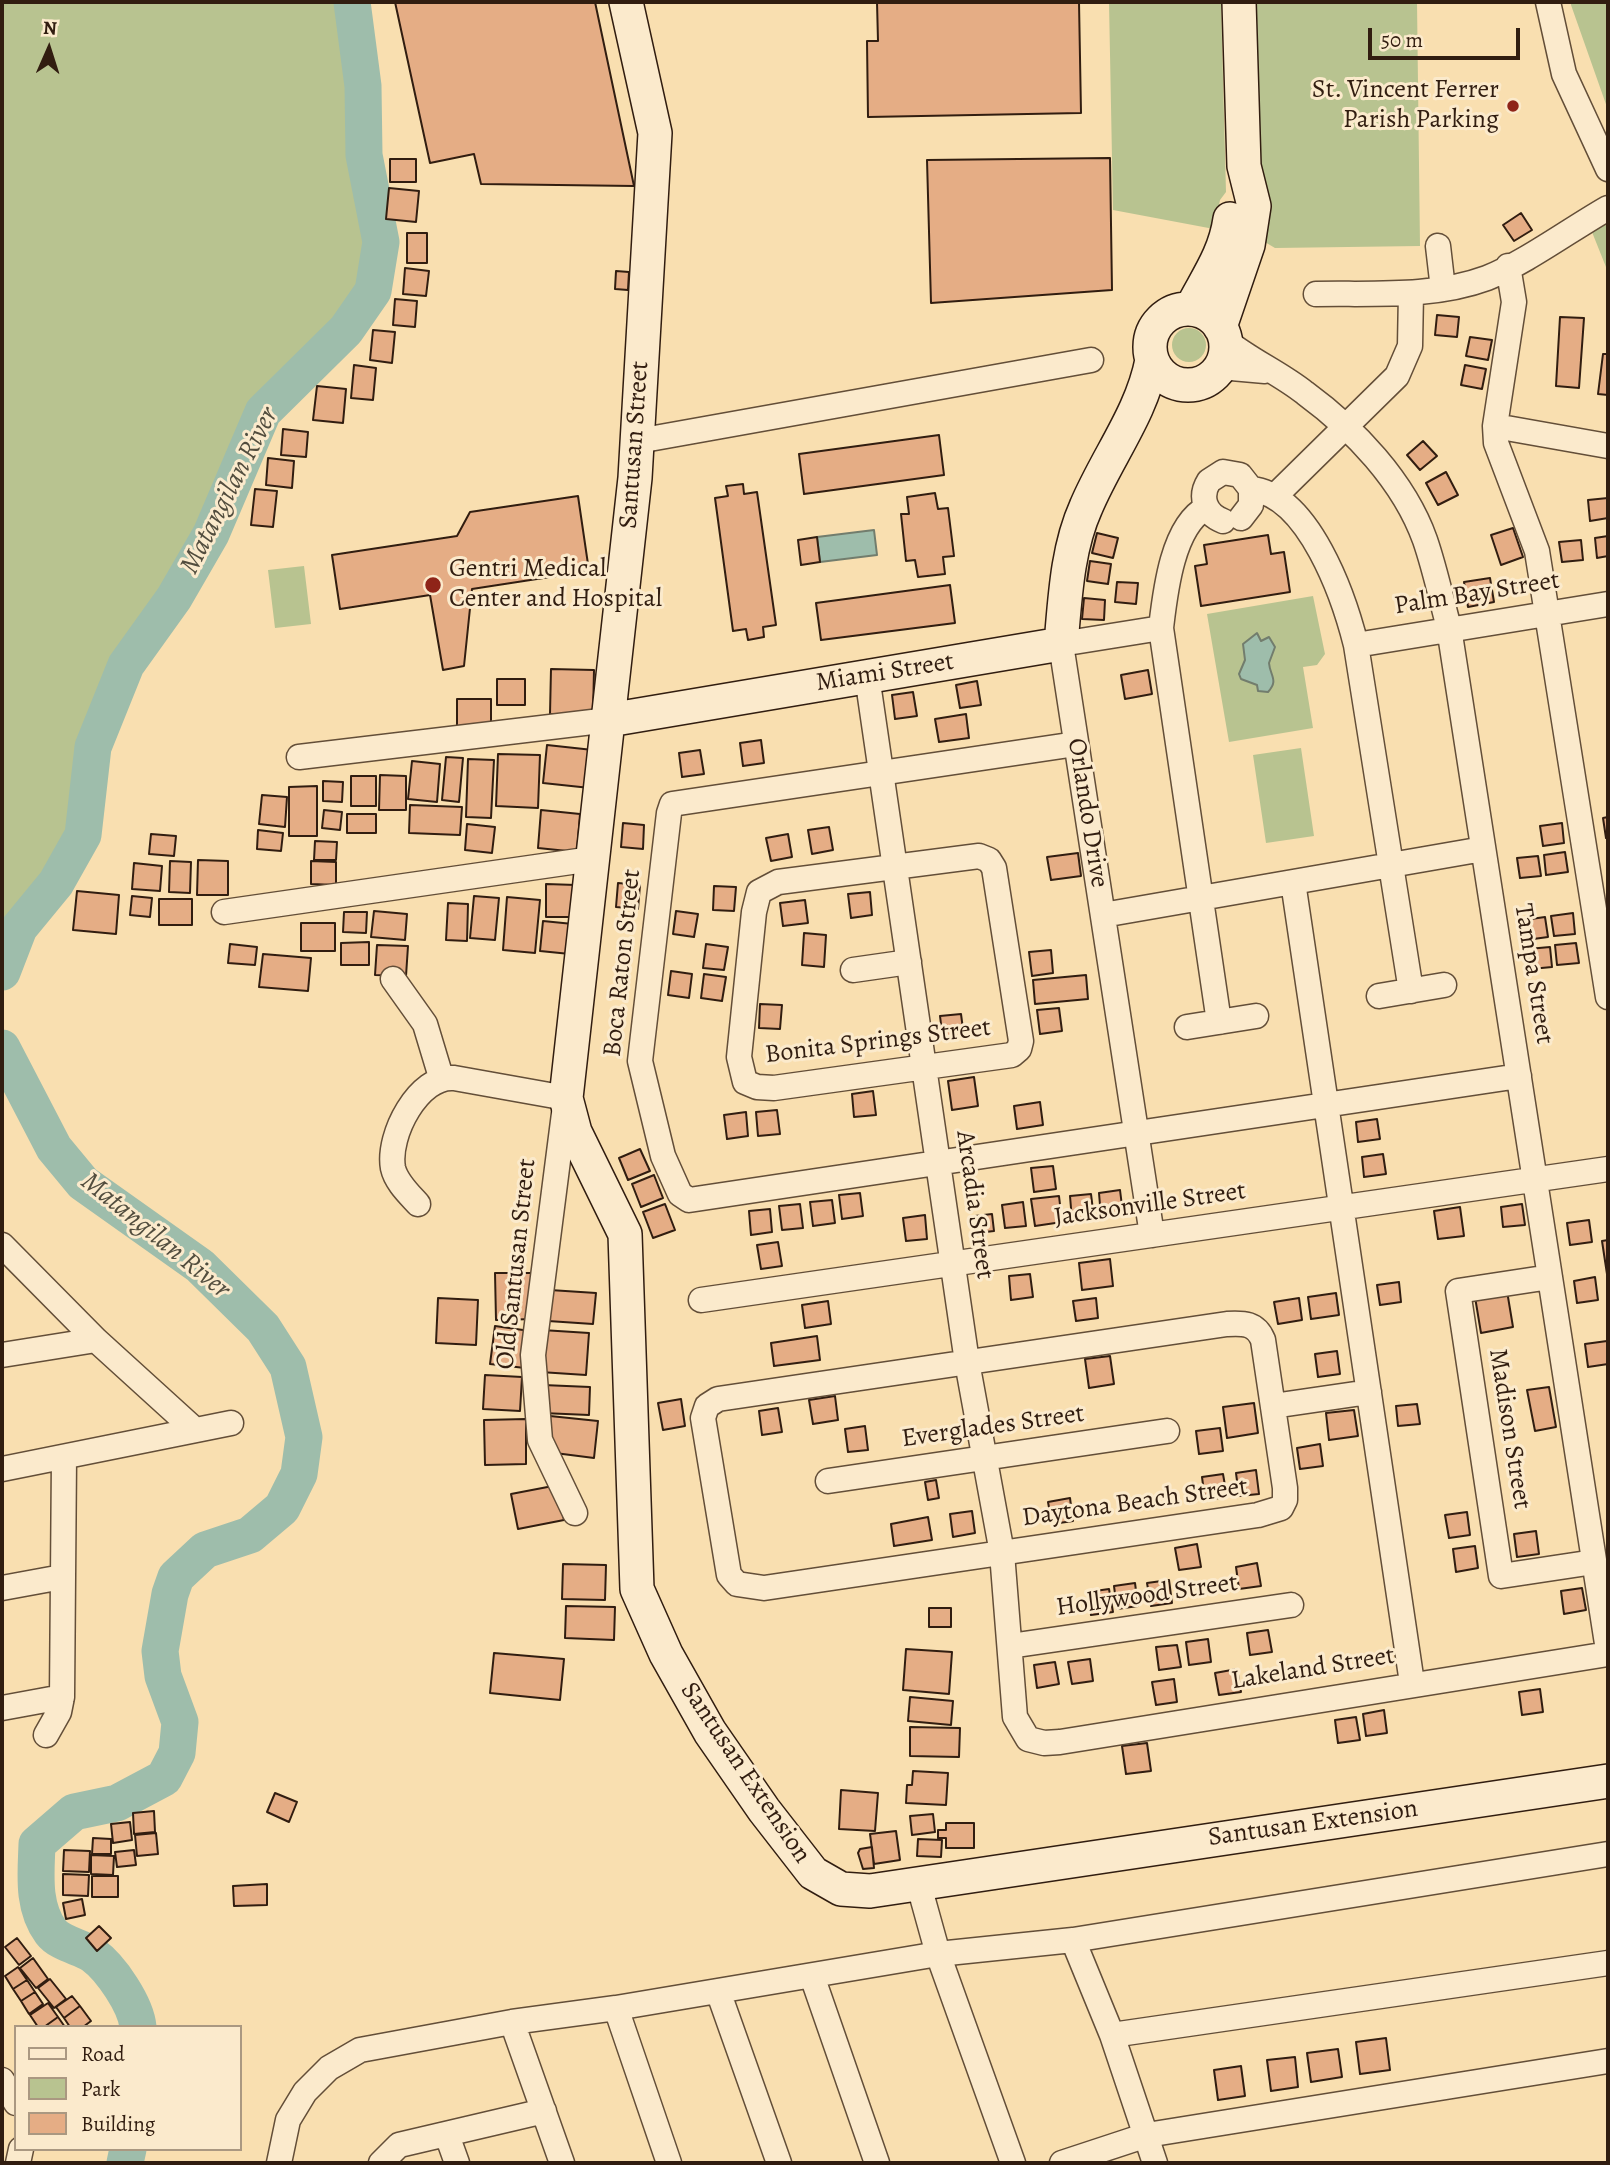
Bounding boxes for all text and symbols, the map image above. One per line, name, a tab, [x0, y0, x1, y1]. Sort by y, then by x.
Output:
north arrow	[14, 14, 84, 84]
scale bar	[1372, 14, 1524, 58]
text: N	[43, 15, 58, 41]
text: 50 m	[1381, 26, 1423, 54]
place label: St. Vincent Ferrer Parish Parking	[1312, 75, 1499, 136]
marker: St. Vincent Ferrer Parish Parking	[1505, 98, 1521, 114]
street label: Santusan Street	[614, 360, 656, 530]
water label: Matangilan River	[174, 402, 286, 580]
place label: Gentri Medical Center and Hospital	[449, 554, 662, 616]
street label: Palm Bay Street	[1392, 566, 1562, 622]
marker: Gentri Medical Center and Hospital	[423, 575, 443, 595]
street label: Miami Street	[814, 647, 956, 699]
street label: Orlando Drive	[1060, 736, 1114, 890]
street label: Boca Raton Street	[598, 868, 648, 1058]
street label: Tampa Street	[1507, 902, 1559, 1046]
street label: Bonita Springs Street	[763, 1013, 993, 1071]
street label: Arcadia Street	[948, 1129, 1000, 1281]
street label: Old Santusan Street	[490, 1157, 544, 1371]
water label: Matangilan River	[74, 1166, 236, 1306]
street label: Jacksonville Street	[1052, 1176, 1248, 1234]
street label: Madison Street	[1481, 1347, 1537, 1511]
street label: Everglades Street	[900, 1399, 1086, 1455]
street label: Daytona Beach Street	[1020, 1472, 1250, 1534]
street label: Hollywood Street	[1054, 1568, 1240, 1624]
street label: Lakeland Street	[1229, 1641, 1397, 1697]
street label: Santusan Extension	[673, 1677, 817, 1869]
street label: Santusan Extension	[1206, 1794, 1420, 1854]
legend	[14, 2025, 242, 2151]
text: Road	[81, 2040, 125, 2068]
text: Park	[81, 2075, 120, 2103]
text: Building	[81, 2110, 155, 2138]

